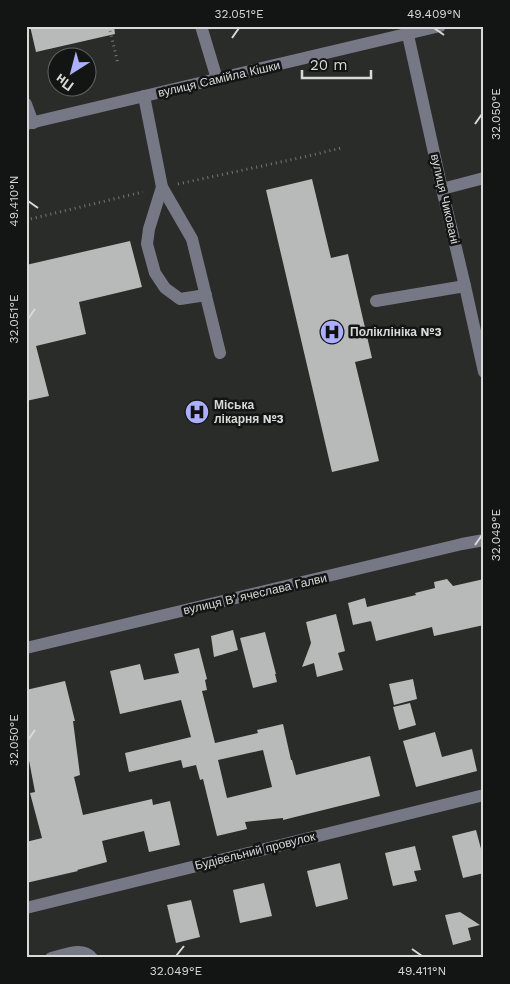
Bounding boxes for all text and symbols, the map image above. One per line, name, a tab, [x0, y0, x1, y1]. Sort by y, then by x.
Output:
text: 32.051°E	[214, 7, 264, 21]
text: 49.409°N	[407, 7, 461, 21]
north arrow	[48, 48, 98, 98]
scale bar	[302, 48, 371, 80]
text: 20 m	[310, 56, 348, 74]
street label: вулиця Самійла Кішки	[156, 58, 282, 100]
text: Пн	[52, 71, 77, 94]
text: 32.050°E	[489, 88, 503, 140]
street label: вулиця Чиковані	[428, 153, 462, 245]
text: 49.410°N	[7, 175, 21, 227]
text: 32.051°E	[7, 294, 21, 344]
hospital icon: Поліклініка №3	[319, 319, 345, 345]
place label: Поліклініка №3	[350, 325, 442, 339]
place label: Міська лікарня №3	[214, 398, 284, 426]
hospital icon: Міська лікарня №3	[184, 399, 210, 425]
text: 32.049°E	[489, 509, 503, 561]
street label: вулиця Вʼячеслава Галви	[182, 571, 328, 617]
text: 32.050°E	[7, 714, 21, 766]
street label: Будівельний провулок	[193, 829, 317, 873]
text: 32.049°E	[150, 964, 202, 978]
text: 49.411°N	[398, 964, 446, 978]

